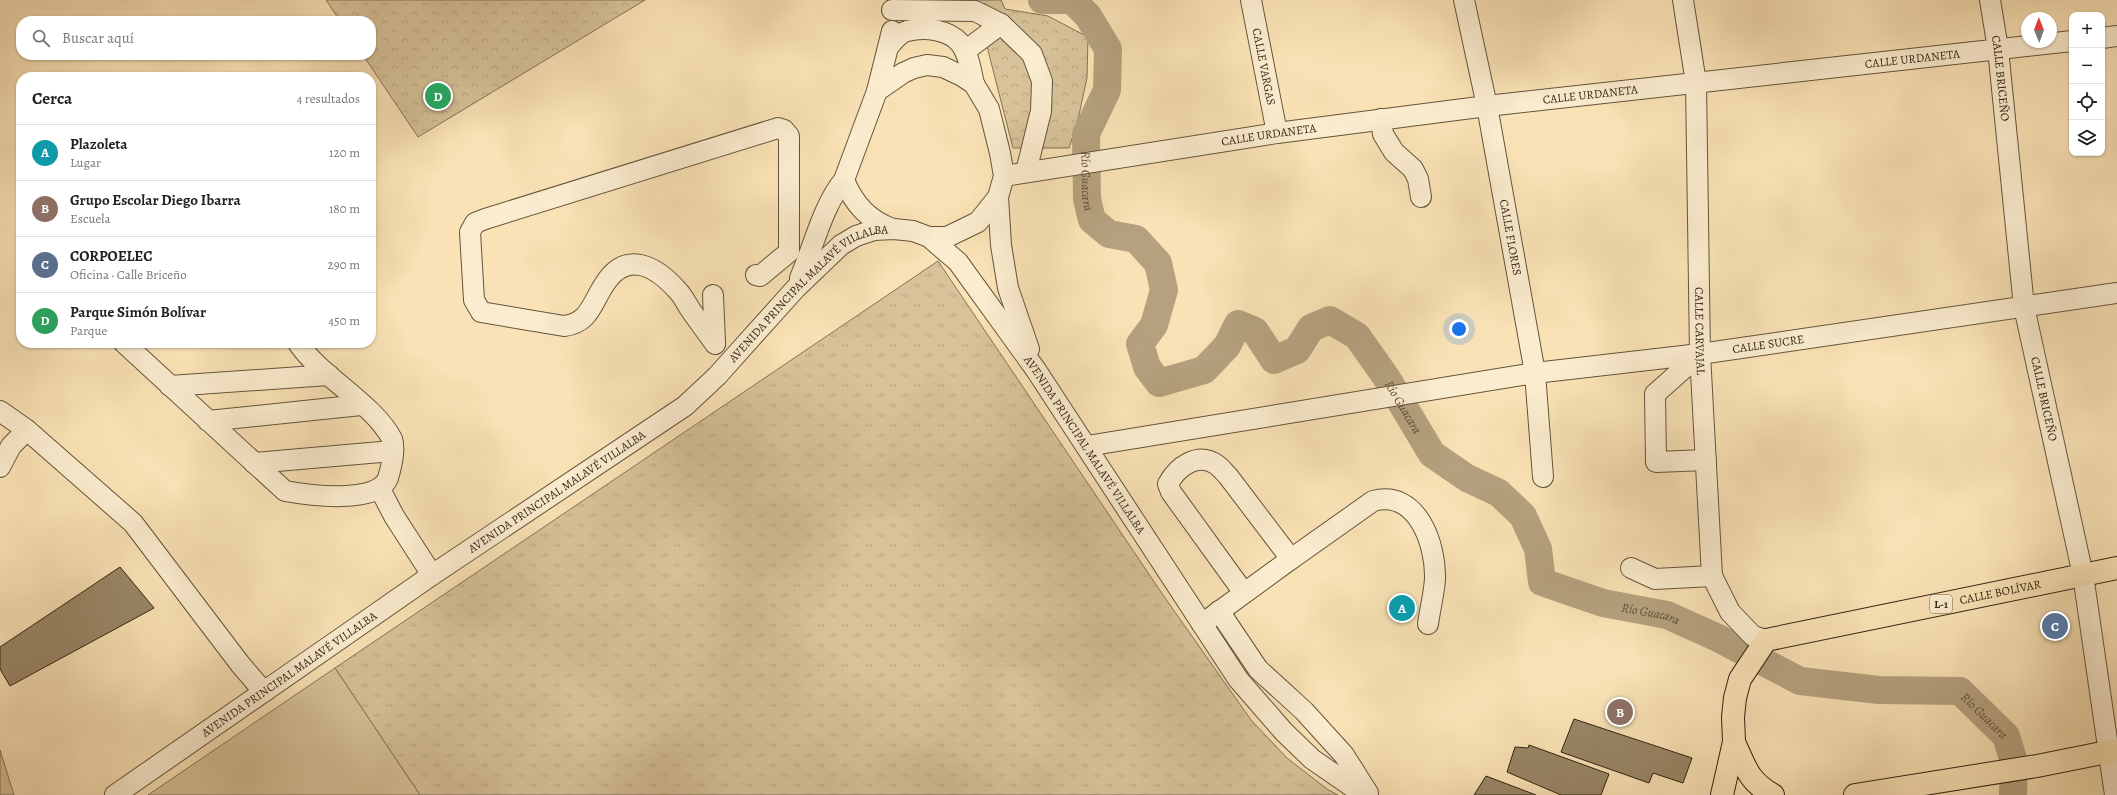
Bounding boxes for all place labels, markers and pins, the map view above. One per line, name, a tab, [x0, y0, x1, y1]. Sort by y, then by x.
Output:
pin: D	[425, 81, 451, 111]
pin: A	[1389, 593, 1415, 623]
pin: C	[2042, 611, 2068, 641]
pin: B	[1607, 697, 1633, 727]

